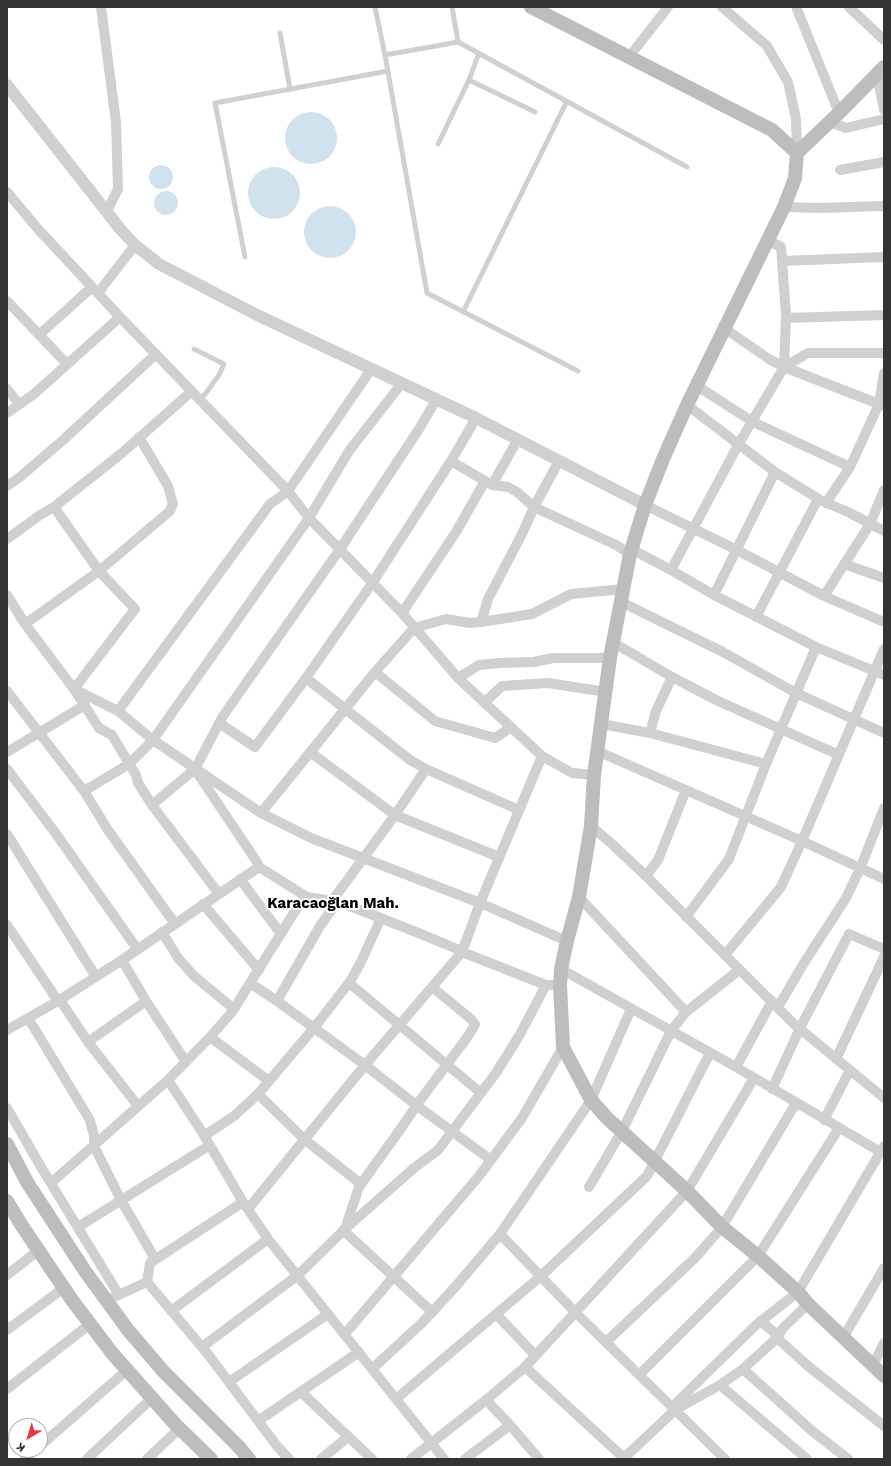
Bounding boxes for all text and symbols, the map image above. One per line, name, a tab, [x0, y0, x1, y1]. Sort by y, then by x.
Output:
district label: Karacaoğlan Mah.	[267, 895, 399, 913]
north arrow	[8, 1418, 48, 1458]
text: K	[14, 1440, 28, 1455]

